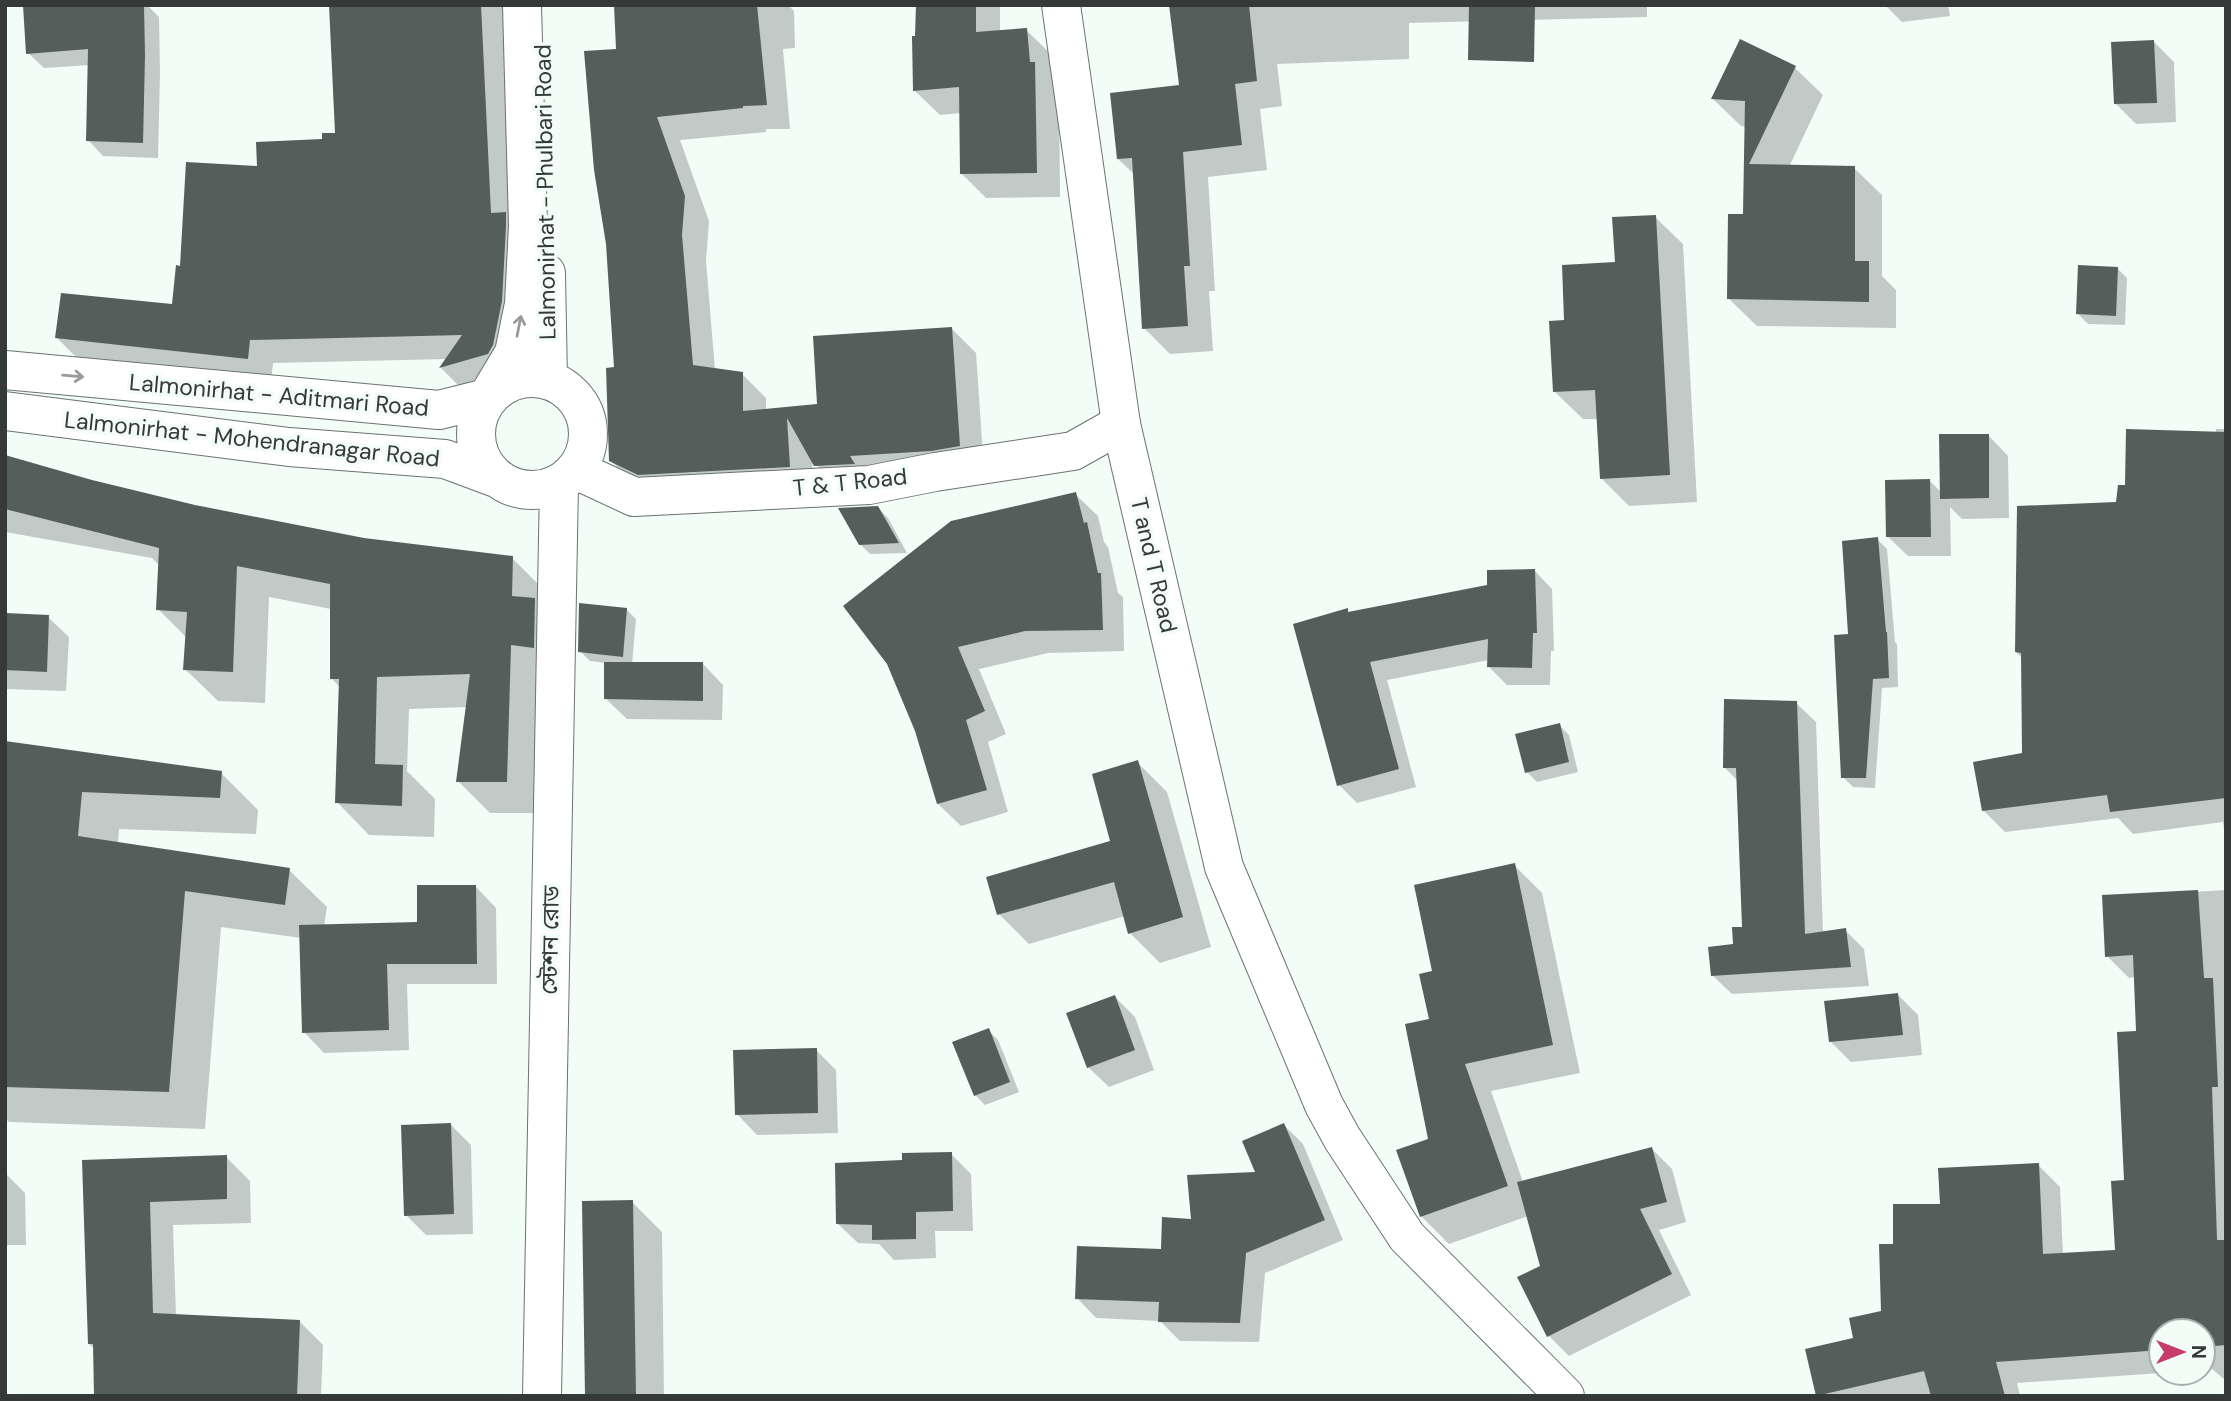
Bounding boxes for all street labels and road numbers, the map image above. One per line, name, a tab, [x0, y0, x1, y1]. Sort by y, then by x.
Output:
street label: Lalmonirhat - Phulbari Road	[527, 44, 563, 340]
street label: Lalmonirhat - Aditmari Road	[128, 367, 430, 423]
street label: Lalmonirhat - Mohendranagar Road	[63, 404, 441, 474]
street label: T & T Road	[791, 461, 909, 503]
street label: T and T Road	[1124, 494, 1184, 636]
street label: স্টেশন রোড	[534, 885, 566, 995]

